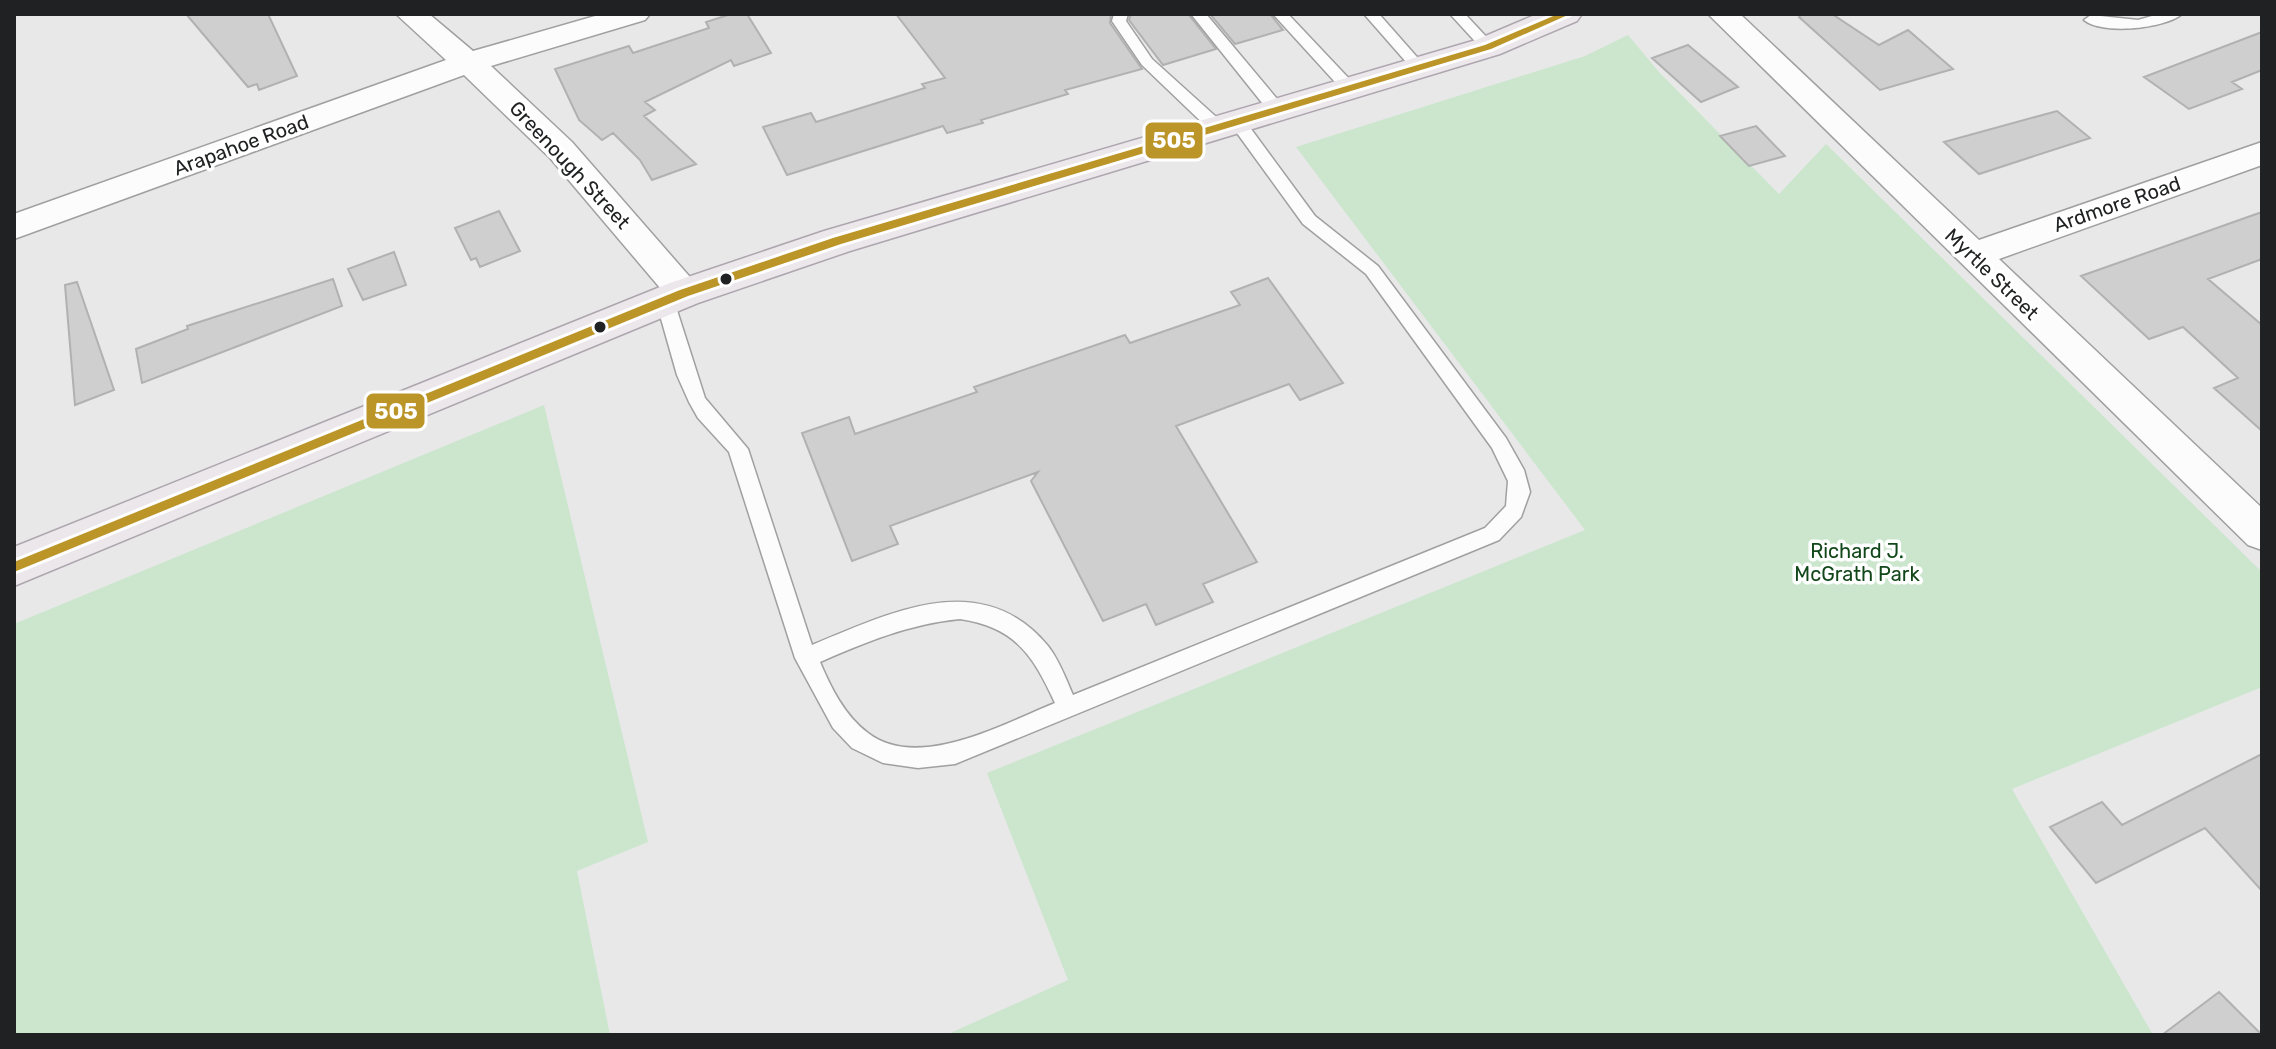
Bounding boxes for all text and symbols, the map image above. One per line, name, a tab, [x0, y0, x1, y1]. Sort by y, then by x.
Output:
street label: Greenough Street	[505, 96, 635, 234]
street label: Arapahoe Road	[170, 109, 312, 181]
line badge: 505	[1144, 121, 1204, 160]
text: 505	[1152, 127, 1196, 154]
street label: Ardmore Road	[2050, 171, 2184, 237]
street label: Myrtle Street	[1940, 223, 2044, 325]
unlabelled marker	[718, 271, 734, 287]
unlabelled marker	[592, 319, 608, 335]
line badge: 505	[365, 392, 426, 430]
text: 505	[374, 398, 418, 425]
park label: Richard J. McGrath Park	[1794, 539, 1920, 586]

